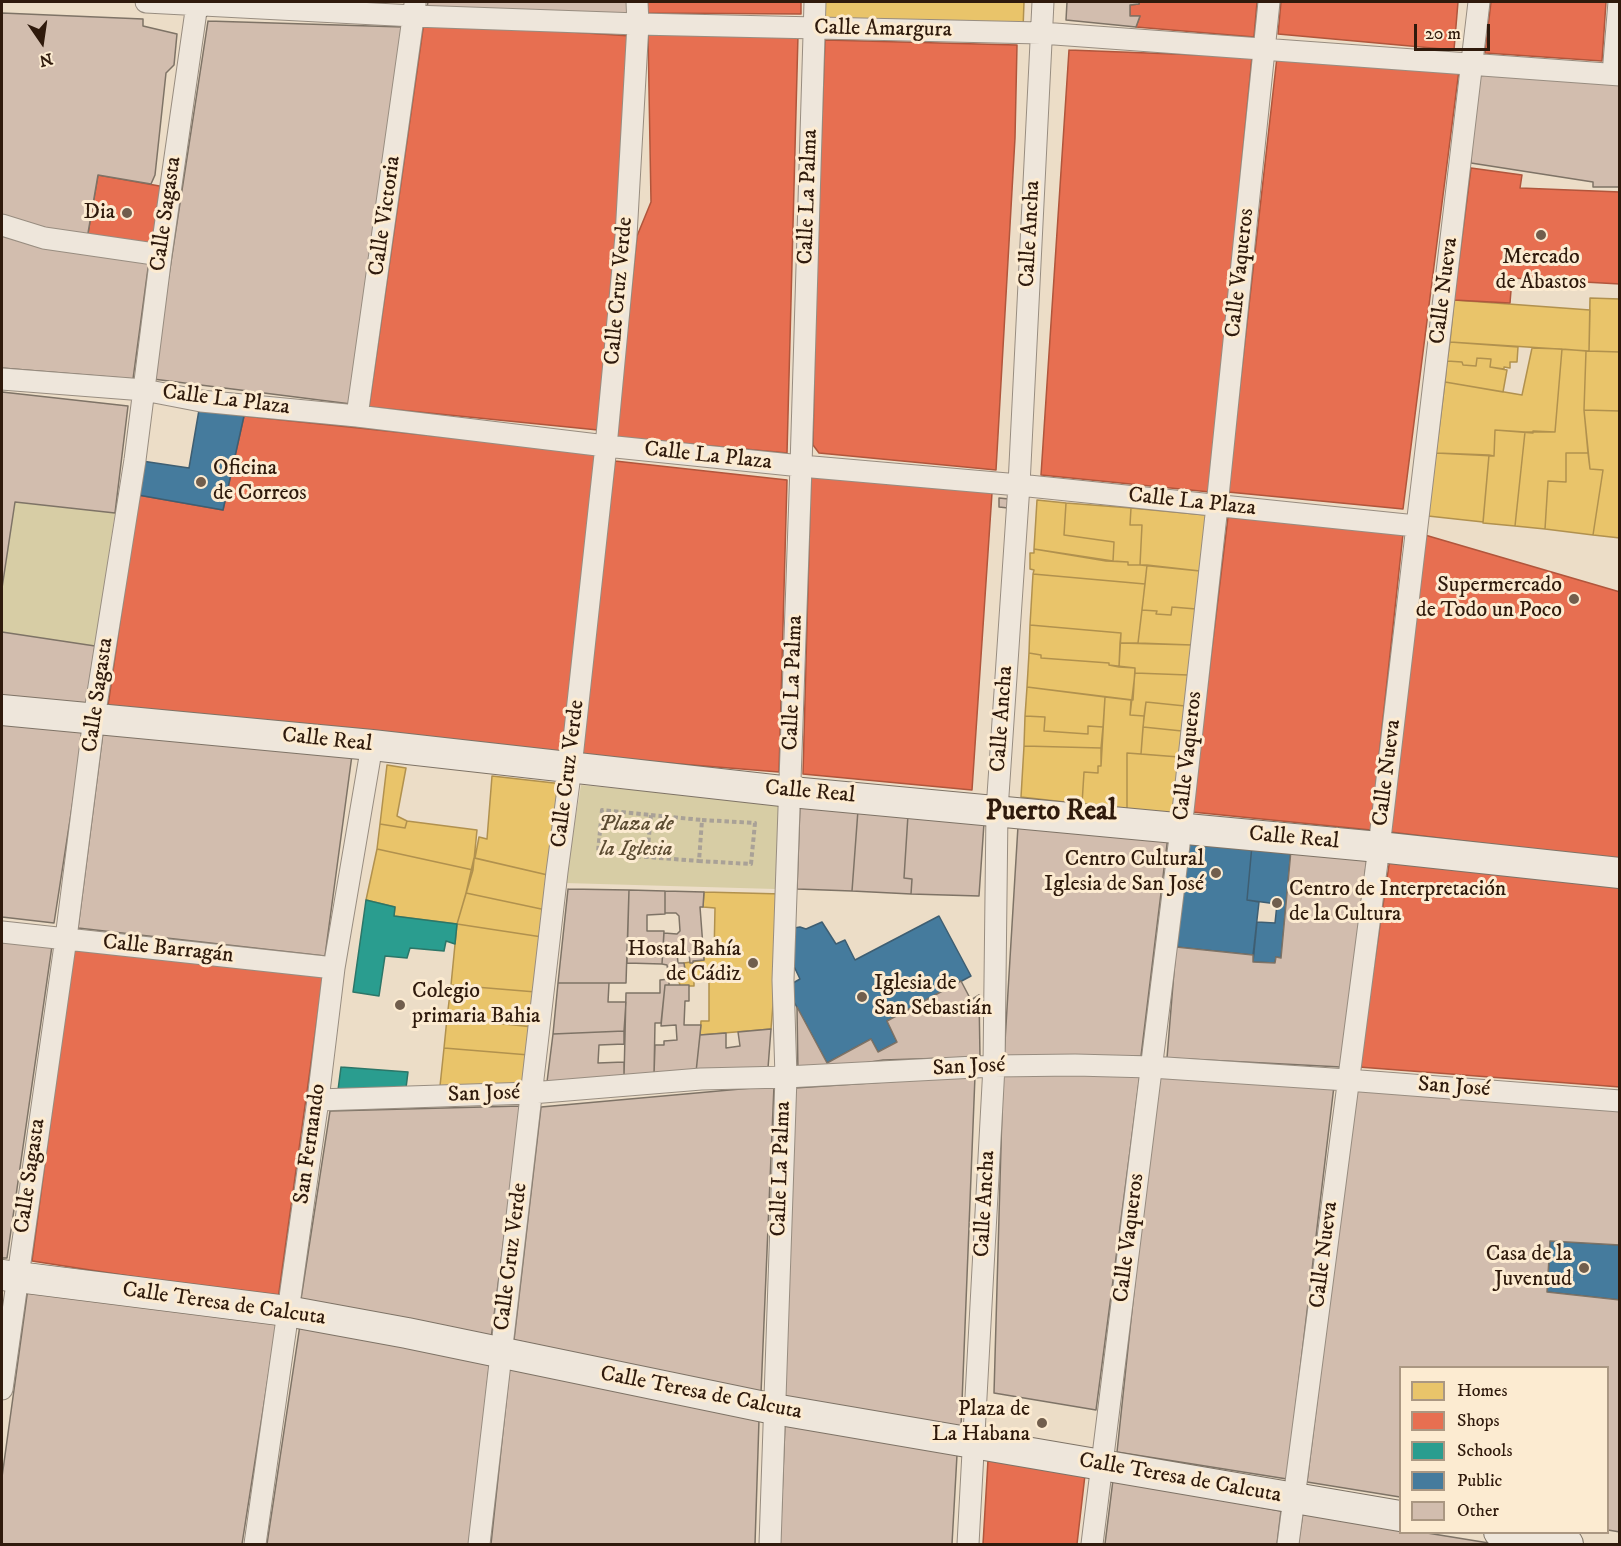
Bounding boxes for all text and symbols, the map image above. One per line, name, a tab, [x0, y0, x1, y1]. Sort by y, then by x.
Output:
north arrow	[12, 12, 72, 72]
scale bar	[1417, 12, 1494, 50]
street label: Calle Amargura	[814, 16, 952, 44]
text: 20 m	[1425, 23, 1461, 45]
text: N	[37, 48, 55, 71]
street label: Calle La Palma	[793, 129, 825, 265]
street label: Calle Victoria	[365, 154, 407, 278]
street label: Calle Sagasta	[146, 155, 188, 273]
street label: Calle Ancha	[1015, 180, 1047, 288]
place label: Dia	[84, 200, 115, 226]
marker: Dia	[120, 206, 134, 220]
street label: Calle Vaqueros	[1221, 207, 1261, 339]
street label: Calle Cruz Verde	[600, 216, 640, 366]
marker: Mercado de Abastos	[1534, 228, 1548, 242]
street label: Calle Nueva	[1425, 236, 1465, 346]
place label: Mercado de Abastos	[1496, 245, 1586, 296]
street label: Calle La Plaza	[161, 380, 291, 422]
street label: Calle La Plaza	[643, 437, 773, 477]
place label: Oficina de Correos	[213, 456, 307, 508]
marker: Oficina de Correos	[194, 475, 208, 489]
street label: Calle La Plaza	[1127, 483, 1257, 523]
place label: Supermercado de Todo un Poco	[1416, 573, 1562, 624]
marker: Supermercado de Todo un Poco	[1567, 592, 1581, 606]
street label: Calle La Palma	[778, 615, 810, 751]
street label: Calle Sagasta	[78, 636, 120, 754]
street label: Calle Ancha	[986, 665, 1020, 773]
street label: Calle Vaqueros	[1169, 690, 1209, 822]
street label: Calle Cruz Verde	[547, 699, 591, 849]
street label: Calle Nueva	[1368, 718, 1408, 828]
street label: Calle Real	[281, 723, 373, 759]
street label: Calle Real	[764, 776, 856, 810]
district label: Puerto Real	[986, 796, 1116, 830]
park label: Plaza de la Iglesia	[599, 812, 673, 864]
street label: Calle Real	[1248, 822, 1340, 856]
place label: Centro Cultural Iglesia de San José	[1044, 847, 1204, 898]
marker: Centro Cultural Iglesia de San José	[1209, 866, 1223, 880]
place label: Centro de Interpretación de la Cultura	[1289, 877, 1506, 928]
marker: Centro de Interpretación de la Cultura	[1270, 896, 1284, 910]
street label: Calle Barragán	[101, 930, 235, 970]
place label: Hostal Bahía de Cádiz	[627, 937, 741, 988]
marker: Hostal Bahía de Cádiz	[746, 956, 760, 970]
place label: Iglesia de San Sebastián	[874, 971, 992, 1022]
place label: Colegio primaria Bahia	[412, 979, 540, 1030]
marker: Iglesia de San Sebastián	[855, 990, 869, 1004]
marker: Colegio primaria Bahia	[393, 998, 407, 1012]
street label: San José	[932, 1053, 1006, 1083]
street label: San José	[1417, 1072, 1491, 1104]
street label: San José	[447, 1081, 521, 1109]
street label: San Fernando	[289, 1082, 333, 1206]
street label: Calle La Palma	[766, 1101, 798, 1237]
street label: Calle Sagasta	[10, 1117, 52, 1235]
street label: Calle Ancha	[970, 1150, 1002, 1258]
street label: Calle Vaqueros	[1109, 1172, 1151, 1304]
street label: Calle Cruz Verde	[490, 1182, 534, 1332]
street label: Calle Nueva	[1305, 1200, 1345, 1310]
place label: Casa de la Juventud	[1486, 1242, 1572, 1294]
marker: Casa de la Juventud	[1577, 1261, 1591, 1275]
street label: Calle Teresa de Calcuta	[121, 1278, 327, 1332]
street label: Calle Teresa de Calcuta	[598, 1361, 804, 1427]
legend	[1399, 1366, 1609, 1534]
text: Homes	[1457, 1380, 1508, 1402]
place label: Plaza de La Habana	[932, 1397, 1030, 1448]
text: Shops	[1457, 1410, 1500, 1432]
marker: Plaza de La Habana	[1035, 1416, 1049, 1430]
text: Schools	[1457, 1440, 1512, 1462]
street label: Calle Teresa de Calcuta	[1077, 1448, 1283, 1510]
text: Public	[1457, 1470, 1502, 1492]
text: Other	[1457, 1500, 1499, 1522]

